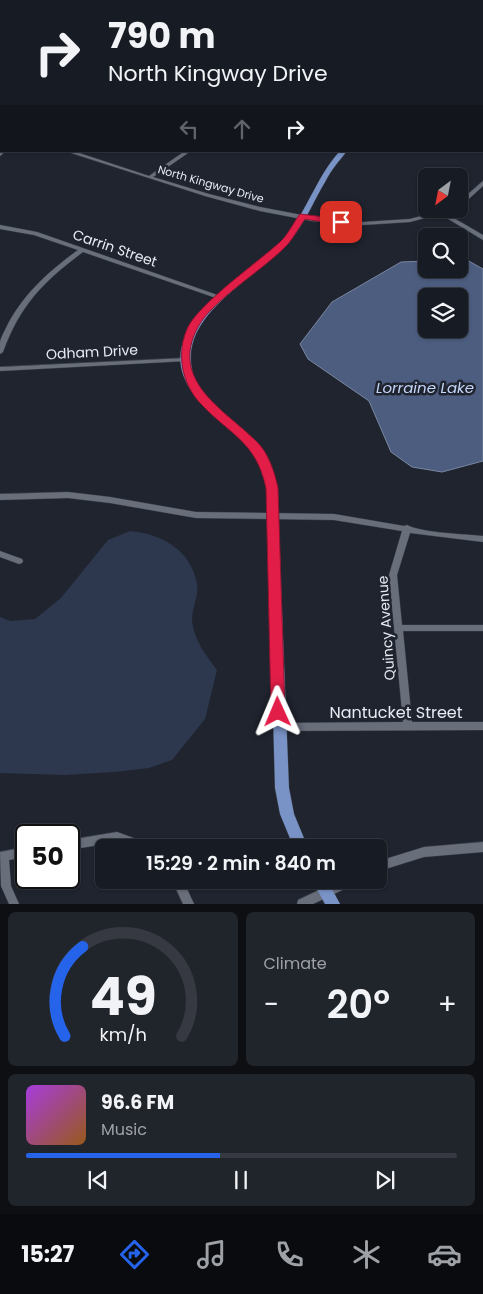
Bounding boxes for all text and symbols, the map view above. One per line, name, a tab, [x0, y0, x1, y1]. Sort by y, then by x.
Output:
text: 790 m	[108, 11, 216, 60]
icon: right	[25, 20, 90, 85]
text: North Kingway Drive	[108, 58, 328, 89]
icon: left	[175, 115, 203, 143]
icon: ahead	[228, 115, 256, 143]
icon: right	[281, 115, 309, 143]
street label: North Kingway Drive	[156, 161, 266, 207]
north arrow	[418, 168, 468, 218]
map controls	[418, 168, 468, 338]
pin	[320, 201, 362, 243]
icon: arrive	[327, 208, 355, 236]
street label: Carrin Street	[70, 224, 160, 272]
button: search	[418, 228, 468, 278]
button: layers	[418, 288, 468, 338]
street label: Odham Drive	[45, 340, 139, 364]
water label: Lorraine Lake	[376, 377, 474, 398]
street label: Quincy Avenue	[372, 575, 400, 681]
position arrow	[251, 685, 303, 737]
street label: Nantucket Street	[329, 701, 463, 724]
speed limit sign: 50	[15, 824, 80, 889]
text: 15:29 · 2 min · 840 m	[146, 850, 336, 877]
text: Climate	[264, 952, 327, 975]
text: 49	[89, 960, 156, 1033]
text: 20°	[327, 978, 390, 1031]
text: −	[264, 985, 279, 1024]
text: +	[438, 985, 457, 1024]
text: km/h	[99, 1022, 147, 1047]
text: 96.6 FM	[101, 1089, 174, 1116]
text: Music	[101, 1118, 147, 1141]
icon: previous	[84, 1166, 112, 1194]
icon: pause	[227, 1166, 255, 1194]
icon: next	[371, 1166, 399, 1194]
icon: directions	[117, 1237, 152, 1272]
icon: music	[194, 1237, 229, 1272]
icon: phone	[272, 1237, 307, 1272]
icon: climate	[349, 1237, 384, 1272]
icon: car	[427, 1237, 462, 1272]
text: 15:27	[21, 1239, 74, 1270]

